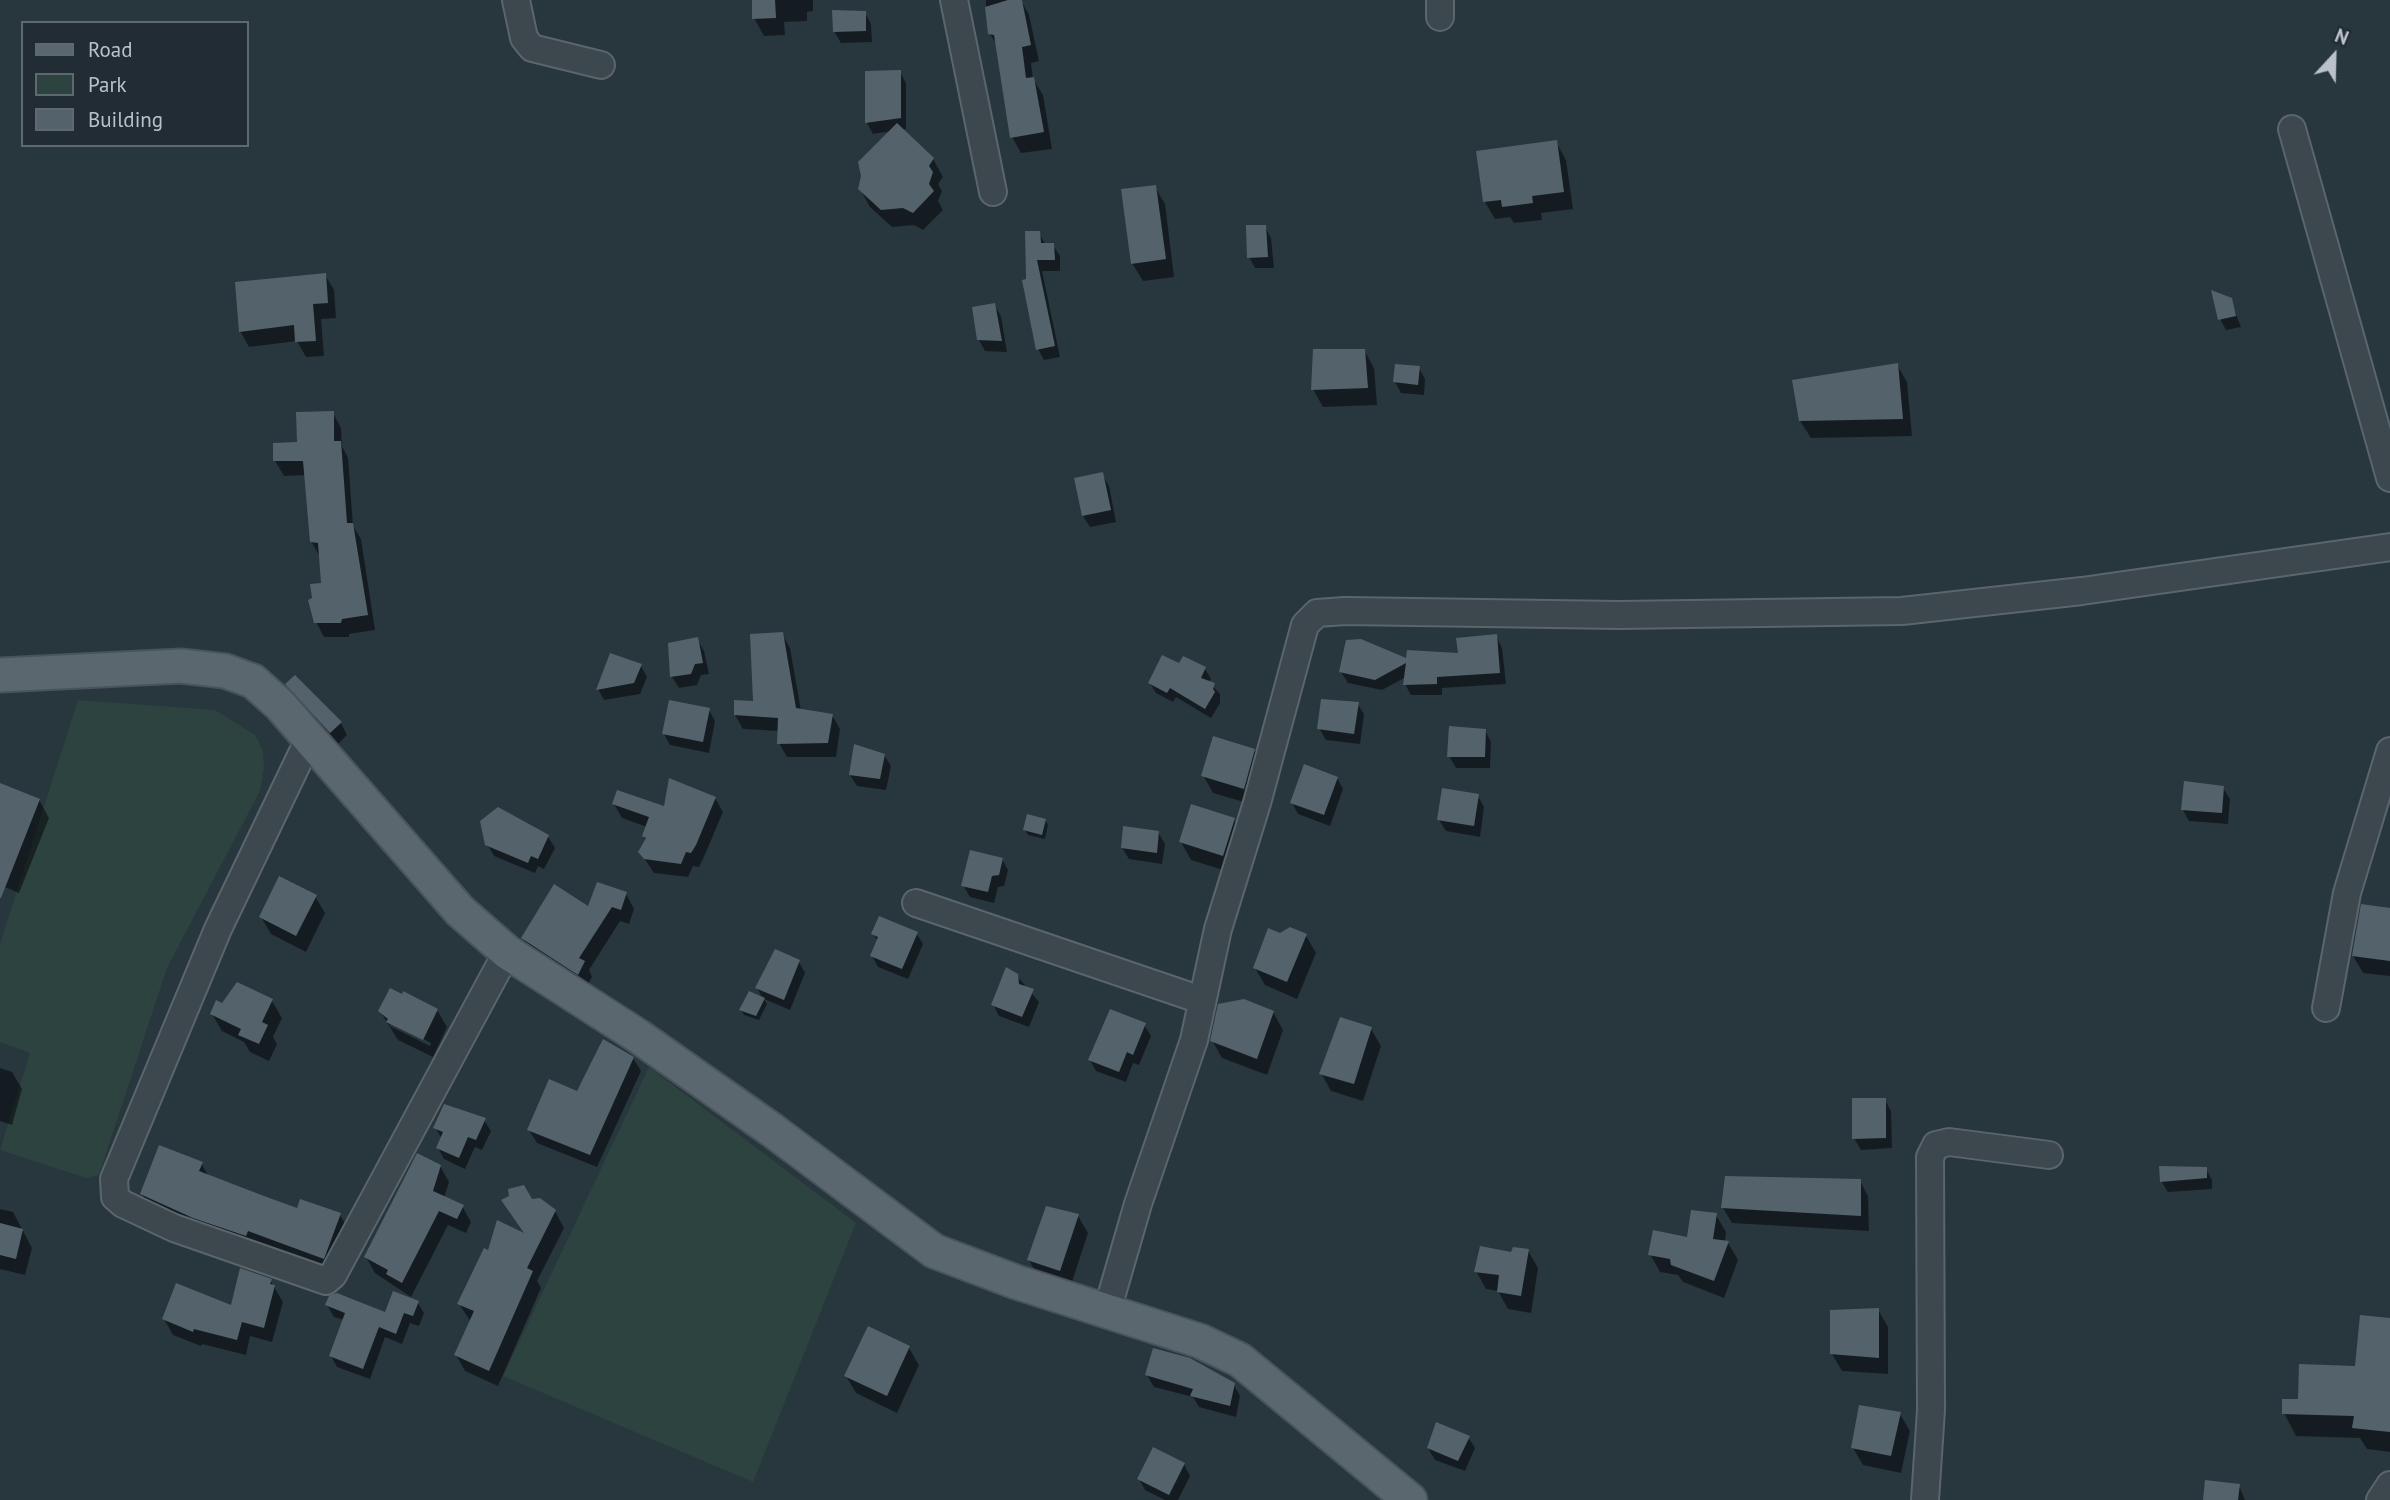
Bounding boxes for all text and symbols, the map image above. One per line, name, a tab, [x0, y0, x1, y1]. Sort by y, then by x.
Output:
legend	[21, 21, 248, 147]
north arrow	[2299, 21, 2369, 91]
text: N	[2332, 23, 2352, 50]
text: Road	[88, 36, 132, 63]
text: Park	[88, 71, 127, 98]
text: Building	[88, 106, 163, 133]

